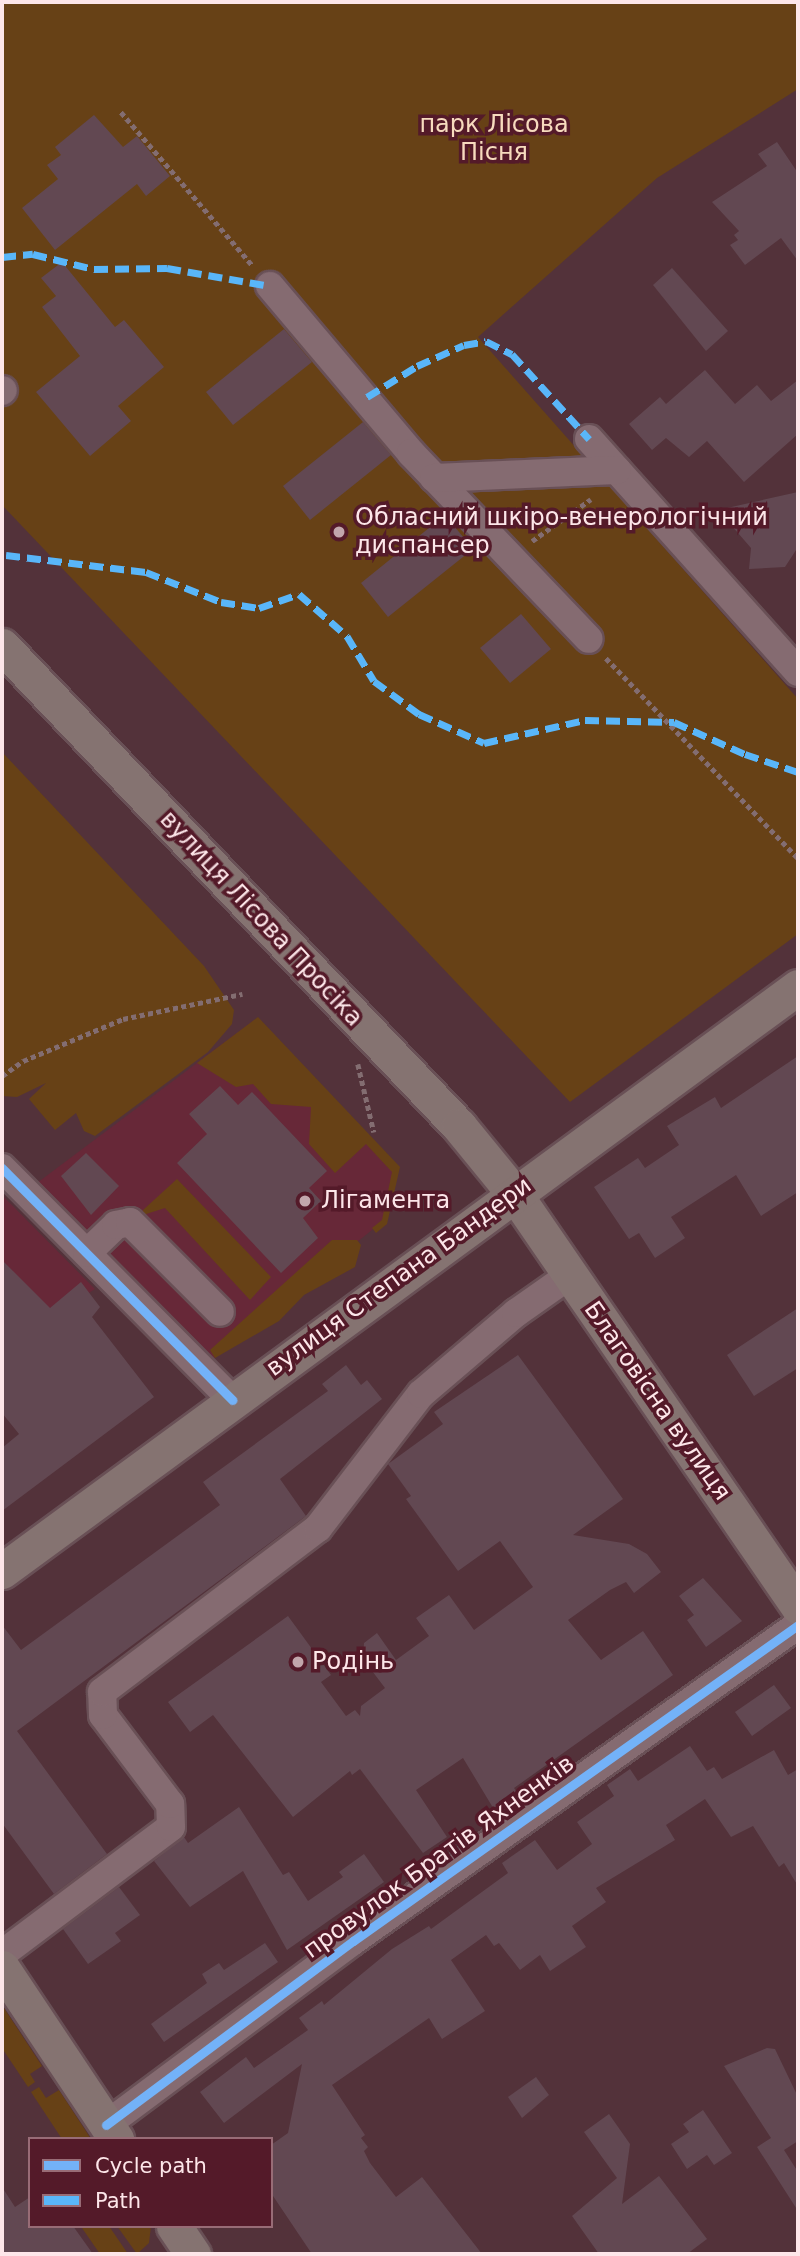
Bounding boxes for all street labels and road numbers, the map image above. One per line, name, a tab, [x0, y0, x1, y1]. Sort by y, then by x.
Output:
street label: вулиця Лісова Просіка	[154, 805, 368, 1033]
street label: вулиця Степана Бандери	[261, 1171, 537, 1383]
street label: Благовісна вулиця	[578, 1296, 736, 1506]
street label: провулок Братів Яхненків	[298, 1749, 580, 1965]

